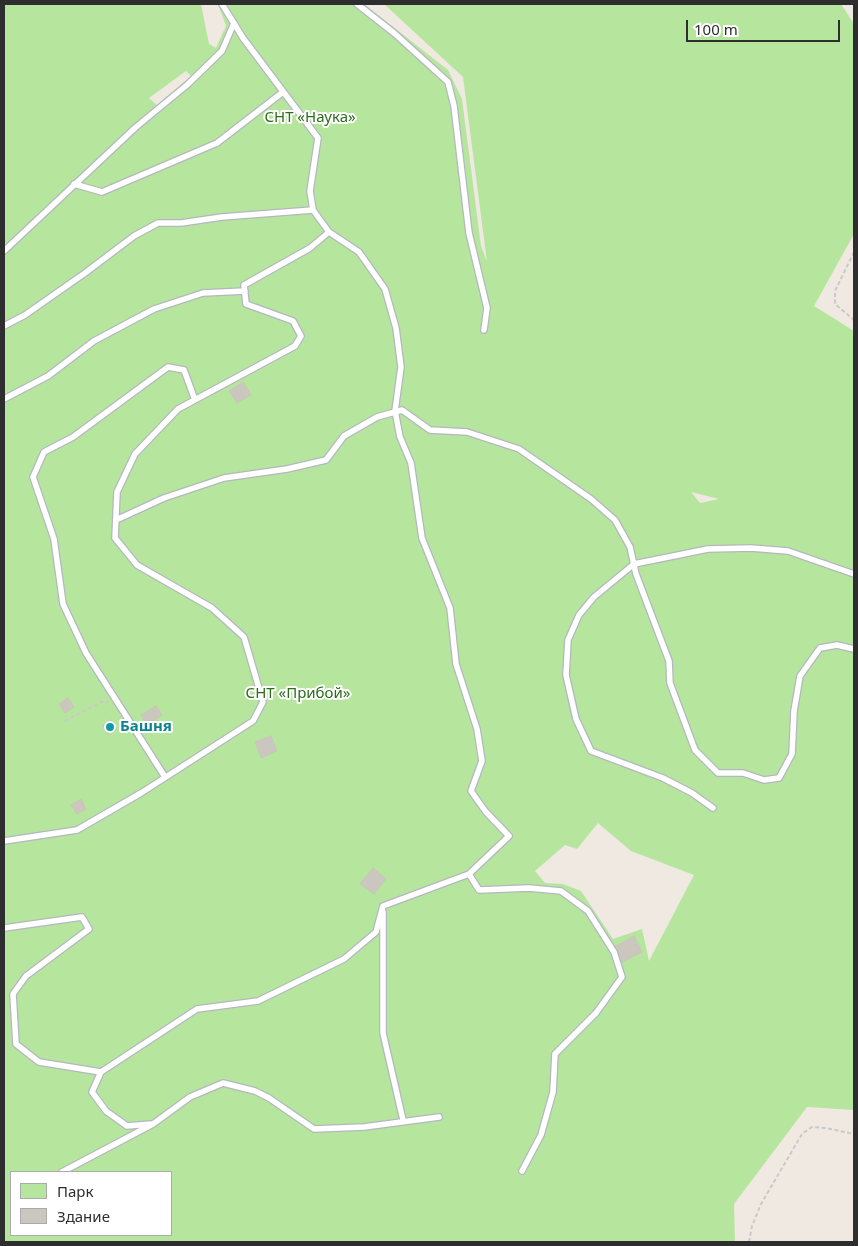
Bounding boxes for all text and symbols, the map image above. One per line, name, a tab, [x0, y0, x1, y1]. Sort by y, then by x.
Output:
scale bar	[688, 10, 842, 42]
text: 100 m	[694, 19, 738, 39]
park label: СНТ «Наука»	[264, 109, 356, 127]
park label: СНТ «Прибой»	[246, 685, 350, 703]
place label: Башня	[120, 718, 172, 736]
marker: Башня	[104, 721, 116, 733]
legend	[10, 1171, 172, 1236]
text: Парк	[57, 1181, 93, 1201]
text: Здание	[57, 1206, 110, 1226]

